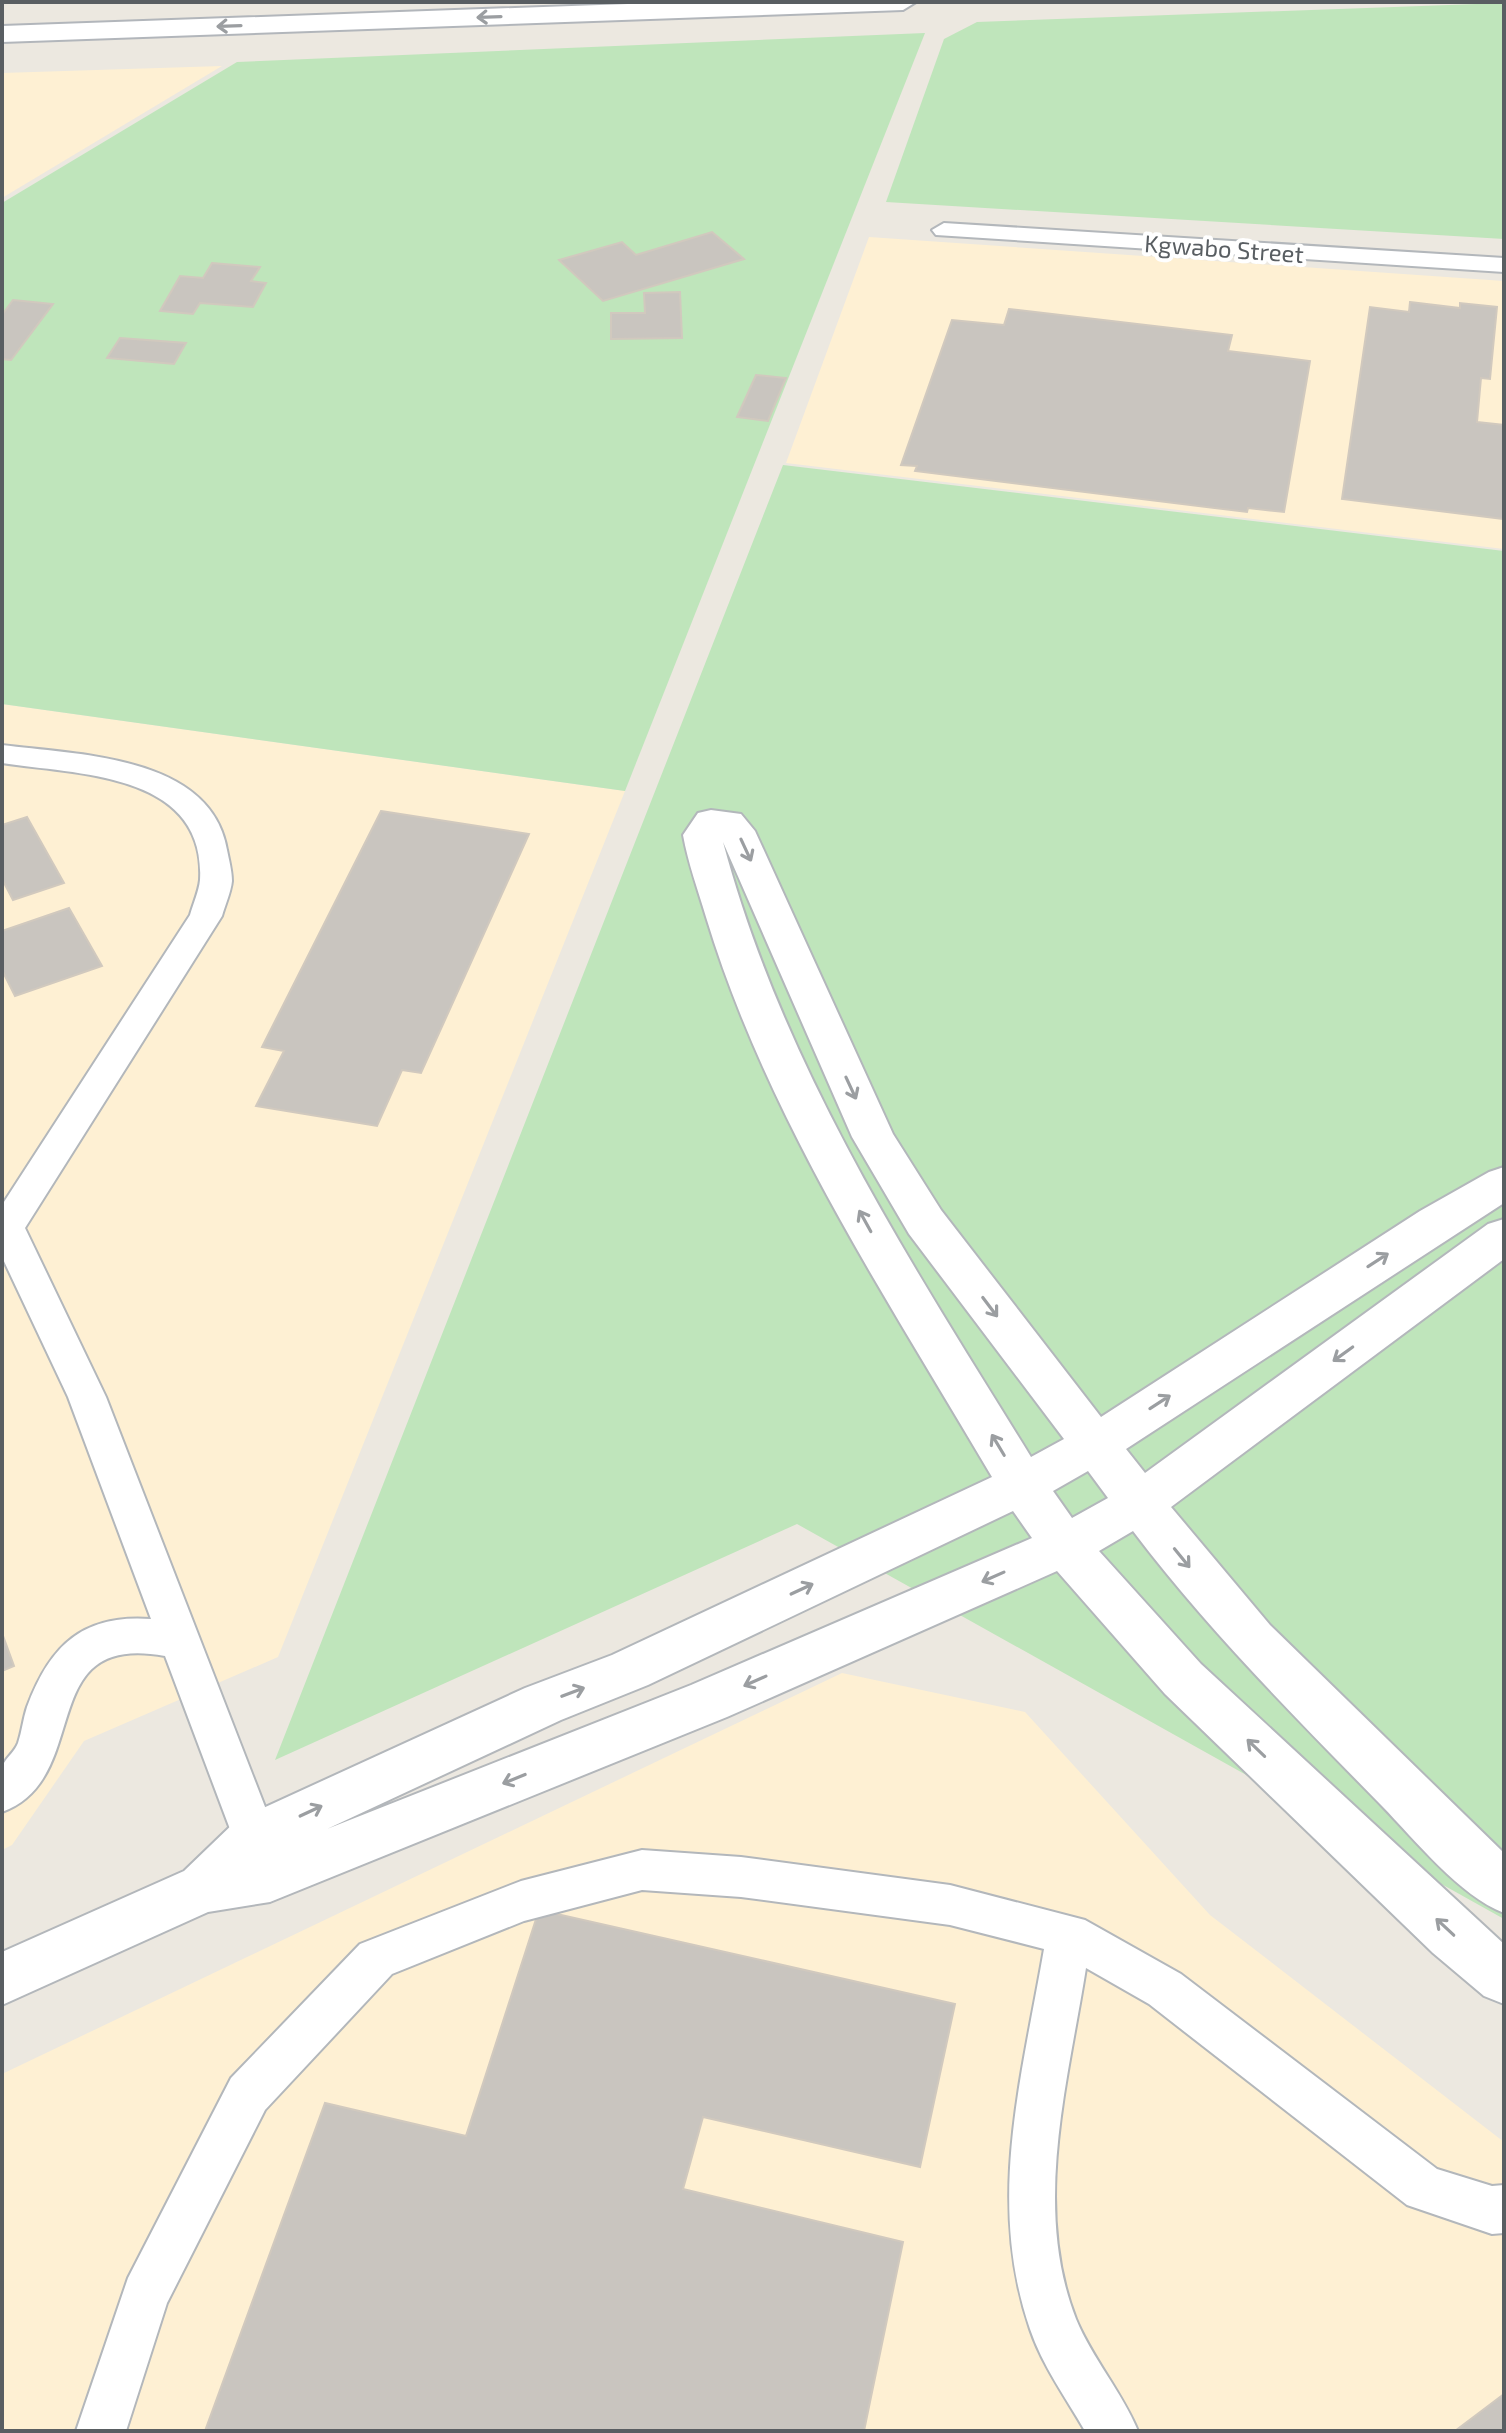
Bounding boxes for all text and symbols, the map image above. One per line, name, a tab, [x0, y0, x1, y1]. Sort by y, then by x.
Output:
one-way arrow	[476, 9, 503, 24]
one-way arrow	[216, 18, 243, 33]
street label: Kgwabo Street	[1143, 228, 1305, 268]
one-way arrow	[739, 838, 754, 862]
one-way arrow	[844, 1076, 859, 1100]
one-way arrow	[856, 1210, 872, 1234]
one-way arrow	[1366, 1252, 1389, 1268]
one-way arrow	[981, 1296, 998, 1317]
one-way arrow	[1333, 1346, 1354, 1363]
one-way arrow	[1148, 1394, 1171, 1410]
one-way arrow	[990, 1434, 1006, 1457]
one-way arrow	[1173, 1547, 1191, 1568]
one-way arrow	[981, 1570, 1005, 1585]
one-way arrow	[789, 1581, 813, 1596]
one-way arrow	[743, 1675, 768, 1690]
one-way arrow	[560, 1684, 585, 1698]
one-way arrow	[1246, 1739, 1266, 1758]
one-way arrow	[502, 1773, 527, 1788]
one-way arrow	[299, 1803, 323, 1818]
one-way arrow	[1435, 1919, 1455, 1937]

